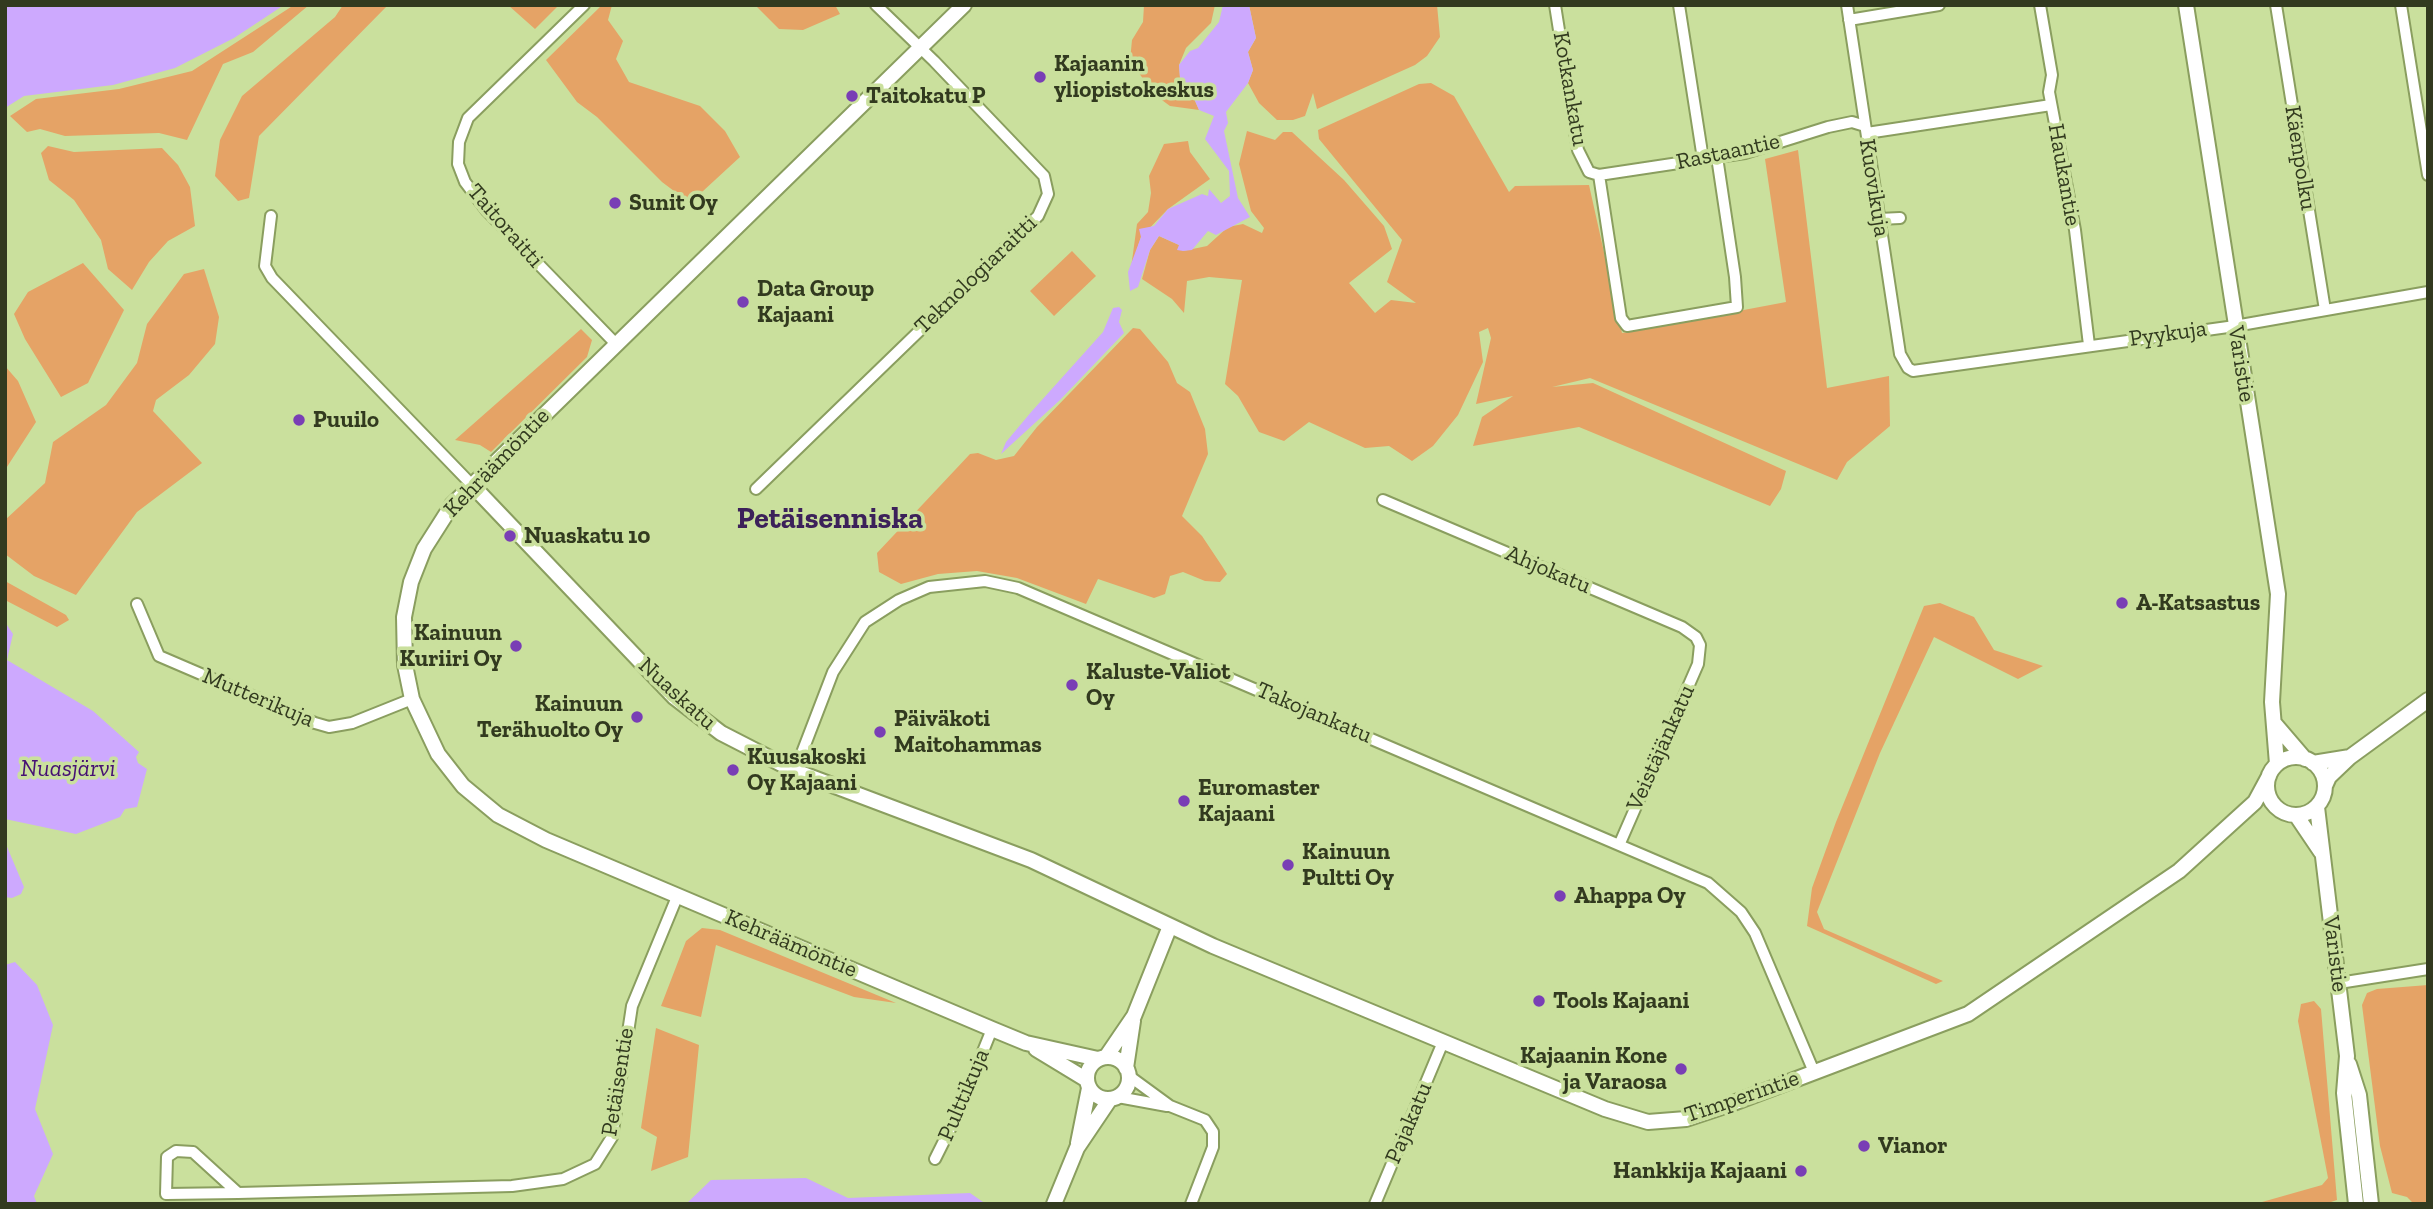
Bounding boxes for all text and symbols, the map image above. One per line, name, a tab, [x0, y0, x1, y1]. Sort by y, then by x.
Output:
street label: Kotkankatu	[1546, 30, 1594, 148]
place label: Kajaanin yliopistokeskus	[1054, 50, 1214, 104]
marker: Kajaanin yliopistokeskus	[1032, 69, 1048, 85]
place label: Taitokatu P	[866, 82, 985, 110]
marker: Taitokatu P	[844, 88, 860, 104]
street label: Käenpolku	[2278, 104, 2322, 212]
street label: Haukantie	[2041, 122, 2087, 228]
street label: Rastaantie	[1674, 128, 1782, 176]
street label: Kuovikuja	[1853, 137, 1895, 239]
street label: Taitoraitti	[461, 178, 549, 274]
place label: Sunit Oy	[629, 189, 718, 217]
marker: Sunit Oy	[607, 195, 623, 211]
street label: Teknologiaraitti	[909, 210, 1043, 340]
place label: Data Group Kajaani	[757, 275, 874, 329]
marker: Data Group Kajaani	[735, 294, 751, 310]
street label: Pyykuja	[2127, 315, 2209, 353]
street label: Varistie	[2221, 324, 2261, 404]
street label: Kehräämöntie	[438, 403, 556, 523]
place label: Puuilo	[313, 406, 379, 434]
marker: Puuilo	[291, 412, 307, 428]
district label: Petäisenniska	[737, 501, 923, 537]
place label: Nuaskatu 10	[524, 522, 650, 550]
marker: Nuaskatu 10	[502, 528, 518, 544]
street label: Ahjokatu	[1501, 540, 1595, 600]
place label: A-Katsastus	[2136, 589, 2260, 617]
marker: A-Katsastus	[2114, 595, 2130, 611]
place label: Kainuun Kuriiri Oy	[400, 619, 502, 673]
marker: Kainuun Kuriiri Oy	[508, 638, 524, 654]
street label: Nuaskatu	[632, 652, 722, 736]
place label: Kaluste-Valiot Oy	[1086, 658, 1230, 712]
street label: Mutterikuja	[198, 662, 318, 734]
street label: Takojankatu	[1252, 676, 1376, 750]
marker: Kaluste-Valiot Oy	[1064, 677, 1080, 693]
street label: Veistäjänkatu	[1621, 681, 1701, 815]
place label: Kainuun Terähuolto Oy	[477, 690, 623, 744]
place label: Päiväkoti Maitohammas	[894, 705, 1042, 759]
marker: Kainuun Terähuolto Oy	[629, 709, 645, 725]
marker: Päiväkoti Maitohammas	[872, 724, 888, 740]
place label: Kuusakoski Oy Kajaani	[747, 743, 866, 797]
water label: Nuasjärvi	[20, 755, 116, 783]
marker: Kuusakoski Oy Kajaani	[725, 762, 741, 778]
place label: Euromaster Kajaani	[1198, 774, 1320, 828]
marker: Euromaster Kajaani	[1176, 793, 1192, 809]
place label: Kainuun Pultti Oy	[1302, 838, 1394, 892]
marker: Kainuun Pultti Oy	[1280, 857, 1296, 873]
place label: Ahappa Oy	[1574, 882, 1686, 910]
marker: Ahappa Oy	[1552, 888, 1568, 904]
street label: Kehräämöntie	[721, 904, 861, 984]
street label: Varistie	[2317, 914, 2353, 994]
place label: Tools Kajaani	[1553, 987, 1689, 1015]
marker: Tools Kajaani	[1531, 993, 1547, 1009]
street label: Petäisentie	[596, 1026, 640, 1138]
place label: Kajaanin Kone ja Varaosa	[1520, 1042, 1667, 1096]
street label: Pulttikuja	[932, 1045, 996, 1145]
marker: Kajaanin Kone ja Varaosa	[1673, 1061, 1689, 1077]
street label: Timperintie	[1681, 1065, 1803, 1129]
street label: Pajakatu	[1380, 1078, 1438, 1168]
place label: Vianor	[1878, 1132, 1947, 1160]
marker: Vianor	[1856, 1138, 1872, 1154]
place label: Hankkija Kajaani	[1613, 1157, 1787, 1185]
marker: Hankkija Kajaani	[1793, 1163, 1809, 1179]

